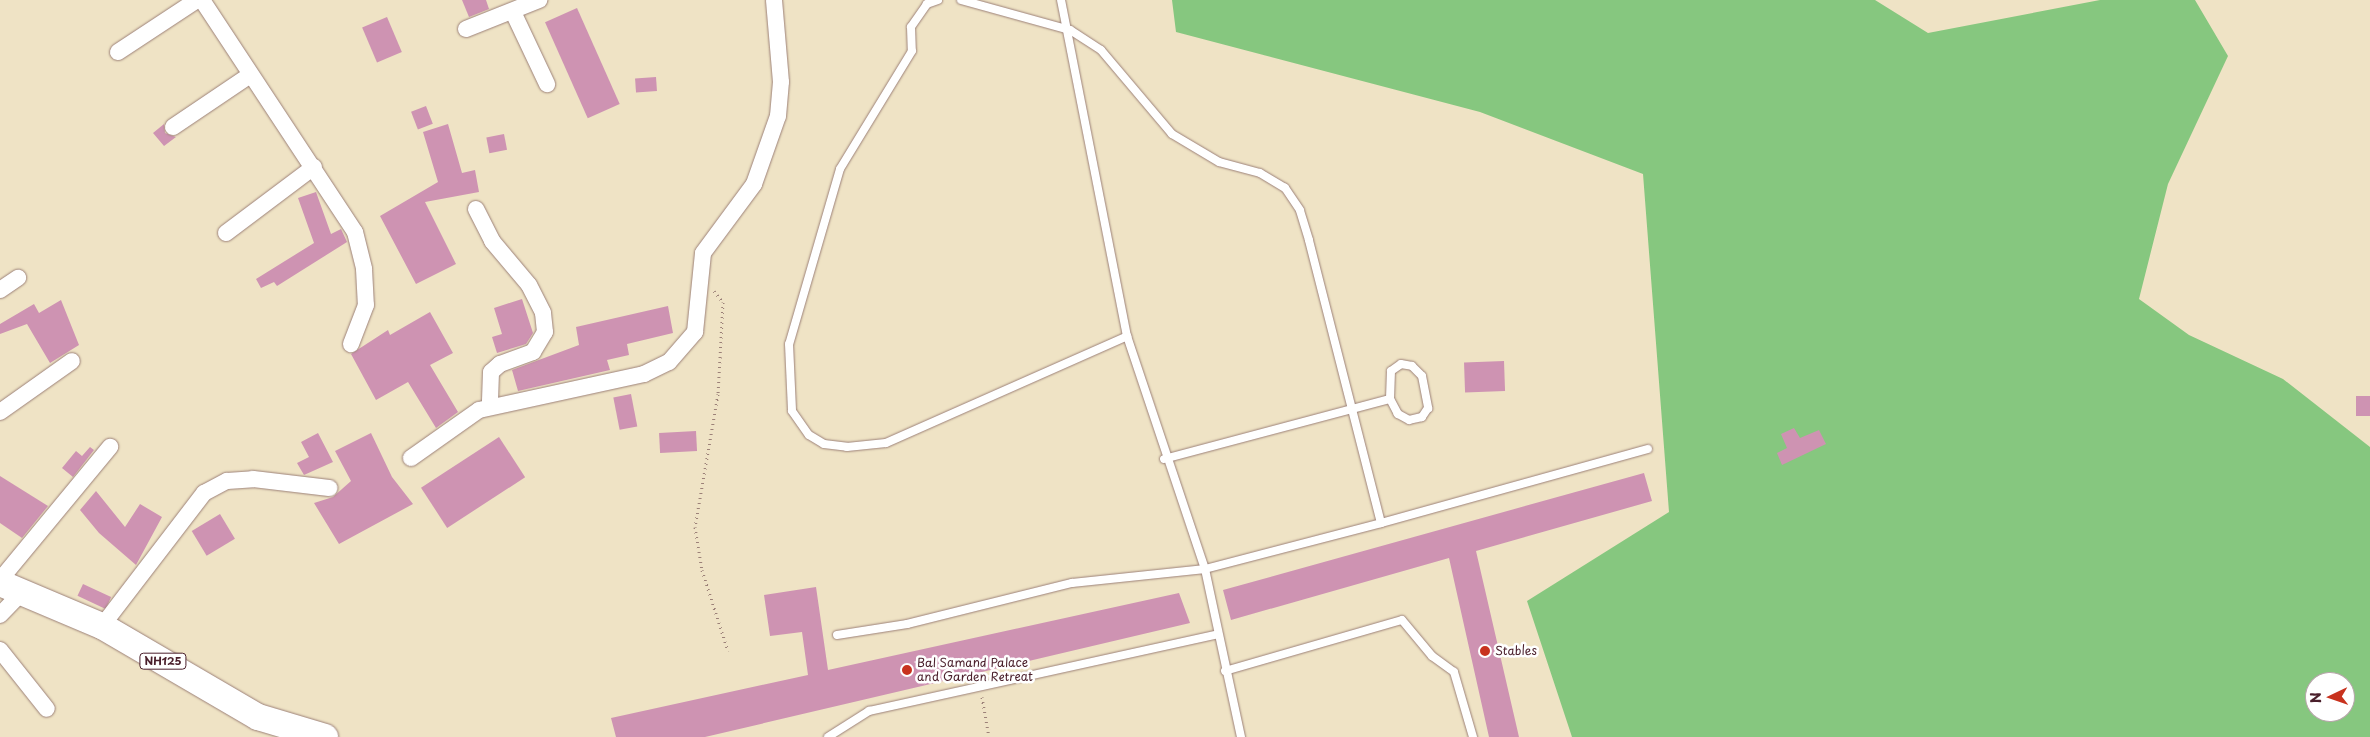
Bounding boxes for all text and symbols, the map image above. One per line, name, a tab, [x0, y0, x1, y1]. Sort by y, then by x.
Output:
place label: Stables	[1495, 644, 1537, 658]
marker: Stables	[1479, 645, 1491, 657]
road number: NH125	[139, 652, 187, 669]
place label: Bal Samand Palace and Garden Retreat	[917, 656, 1032, 684]
marker: Bal Samand Palace and Garden Retreat	[901, 664, 913, 676]
north arrow	[2305, 672, 2355, 722]
text: N	[2305, 692, 2326, 704]

